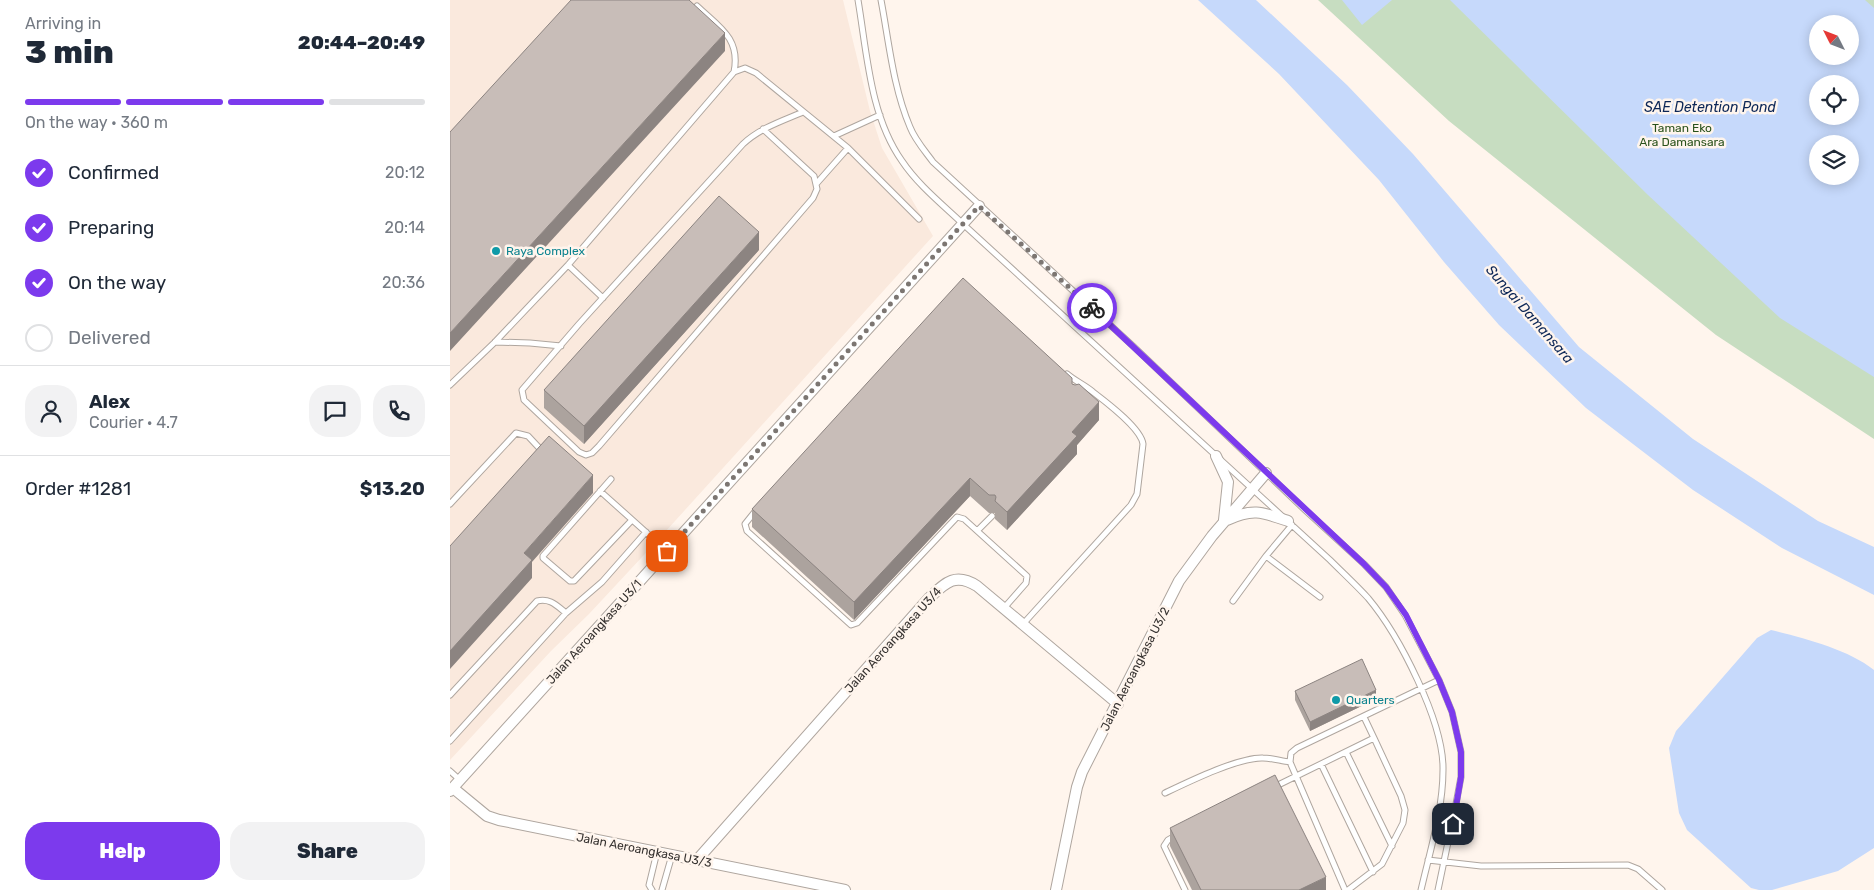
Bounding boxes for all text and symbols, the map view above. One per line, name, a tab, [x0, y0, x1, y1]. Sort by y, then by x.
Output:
text: Arriving in	[25, 14, 101, 33]
north arrow	[1809, 15, 1859, 65]
map controls	[1809, 15, 1859, 185]
text: 20:44–20:49	[298, 31, 425, 54]
text: 3 min	[25, 33, 114, 71]
button: locate	[1809, 75, 1859, 125]
water label: SAE Detention Pond	[1644, 99, 1776, 116]
text: On the way · 360 m	[25, 113, 168, 132]
park label: Taman Eko Ara Damansara	[1639, 121, 1725, 149]
button: layers	[1809, 135, 1859, 185]
icon: check	[25, 159, 53, 187]
text: Confirmed	[68, 161, 159, 184]
text: 20:12	[385, 163, 425, 182]
icon: check	[25, 214, 53, 242]
text: Preparing	[68, 216, 154, 239]
text: 20:14	[385, 218, 425, 237]
place label: Raya Complex	[506, 244, 586, 258]
marker: Raya Complex	[490, 245, 502, 257]
water label: Sungai Damansara	[1482, 262, 1577, 367]
icon: check	[25, 269, 53, 297]
text: On the way	[68, 271, 166, 294]
text: 20:36	[382, 273, 425, 292]
courier	[1067, 283, 1117, 333]
icon: bike	[1078, 294, 1106, 322]
text: Delivered	[68, 326, 151, 349]
button: person	[25, 385, 77, 437]
button: chat	[309, 385, 361, 437]
button: phone	[373, 385, 425, 437]
text: Alex	[89, 390, 130, 413]
text: Courier · 4.7	[89, 413, 178, 432]
text: Order #1281	[25, 477, 131, 500]
text: $13.20	[360, 477, 425, 500]
pin	[646, 530, 688, 572]
icon: bag	[653, 537, 681, 565]
street label: Jalan Aeroangkasa U3/1	[543, 577, 645, 687]
street label: Jalan Aeroangkasa U3/4	[842, 584, 944, 696]
street label: Jalan Aeroangkasa U3/2	[1098, 605, 1172, 733]
place label: Quarters	[1346, 693, 1395, 707]
marker: Quarters	[1330, 694, 1342, 706]
pin	[1432, 803, 1474, 845]
icon: home	[1439, 810, 1467, 838]
button: Help	[25, 822, 220, 880]
button: Share	[230, 822, 425, 880]
street label: Jalan Aeroangkasa U3/3	[575, 830, 713, 870]

